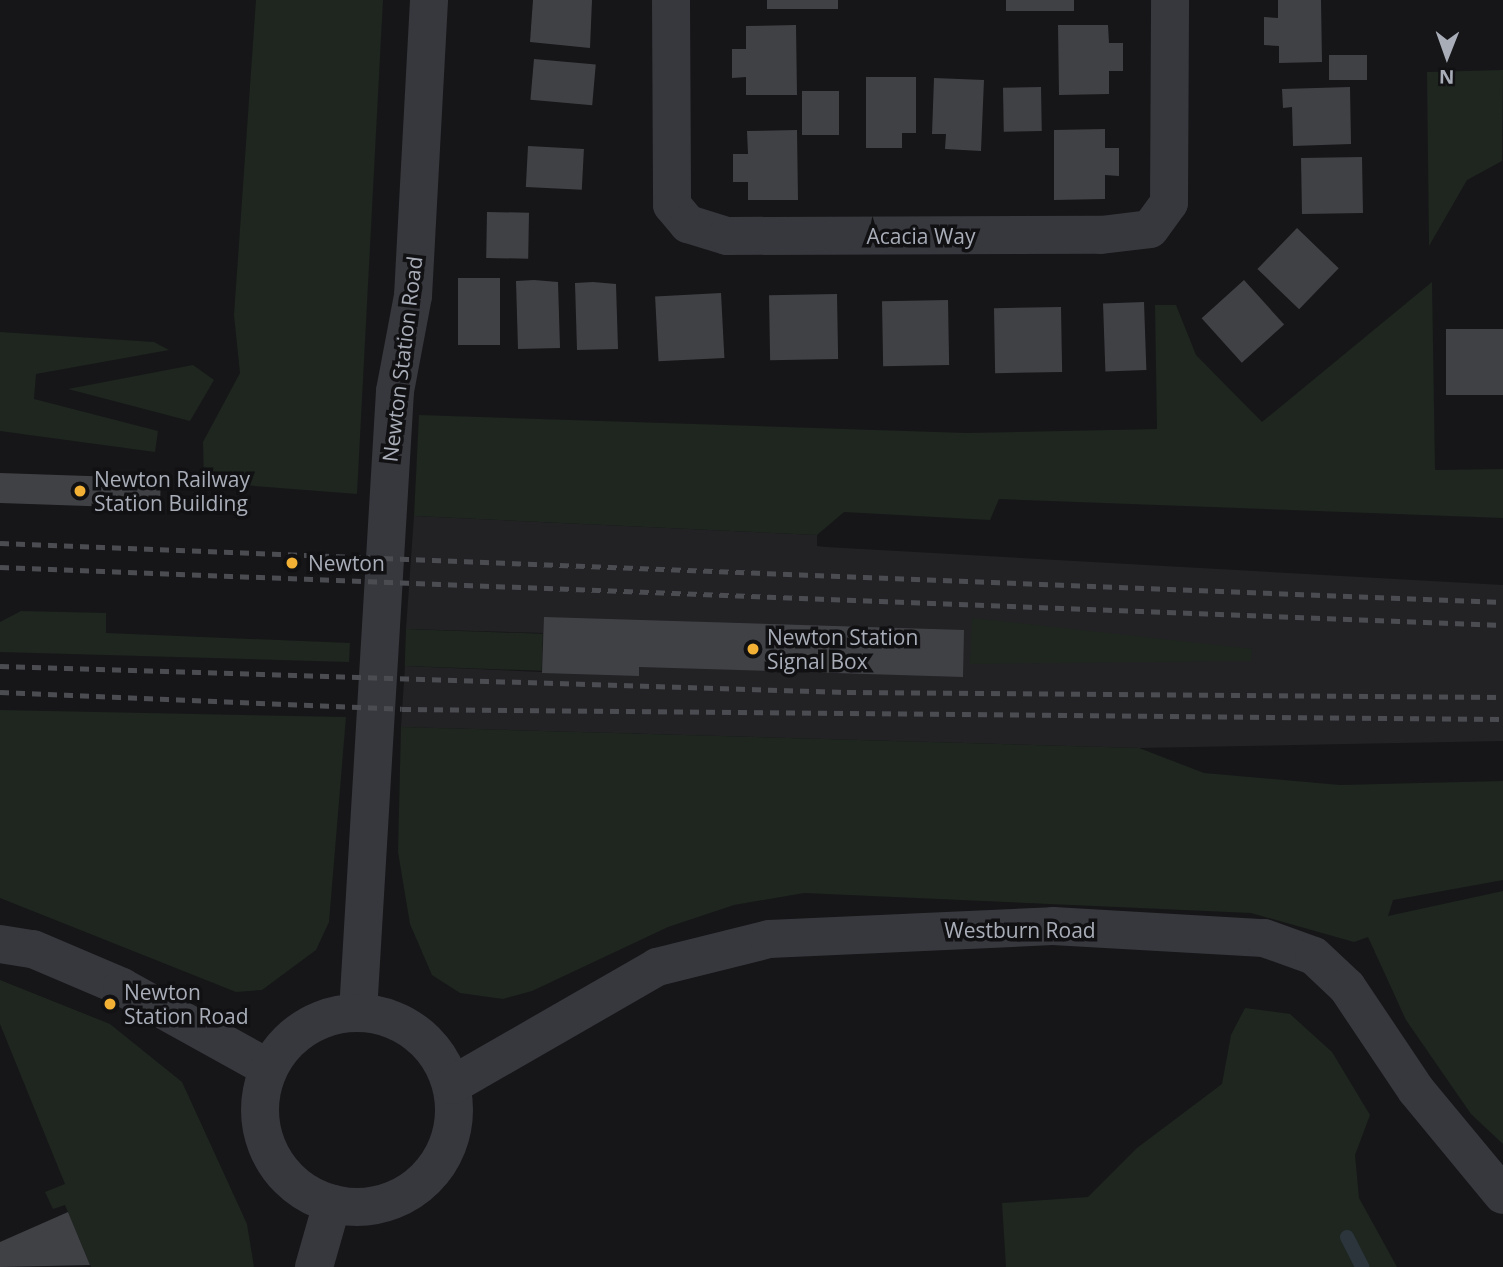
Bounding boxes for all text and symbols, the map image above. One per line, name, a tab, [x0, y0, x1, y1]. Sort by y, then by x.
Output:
north arrow	[1412, 21, 1482, 91]
text: N	[1439, 64, 1455, 90]
street label: Acacia Way	[866, 223, 976, 249]
street label: Newton Station Road	[377, 255, 427, 463]
place label: Newton Railway Station Building	[94, 466, 250, 516]
marker: Newton Railway Station Building	[72, 483, 88, 499]
place label: Newton	[308, 550, 385, 576]
marker: Newton	[282, 553, 302, 573]
place label: Newton Station Signal Box	[767, 624, 918, 674]
marker: Newton Station Signal Box	[745, 641, 761, 657]
street label: Westburn Road	[944, 917, 1096, 943]
place label: Newton Station Road	[124, 979, 249, 1029]
marker: Newton Station Road	[102, 996, 118, 1012]

